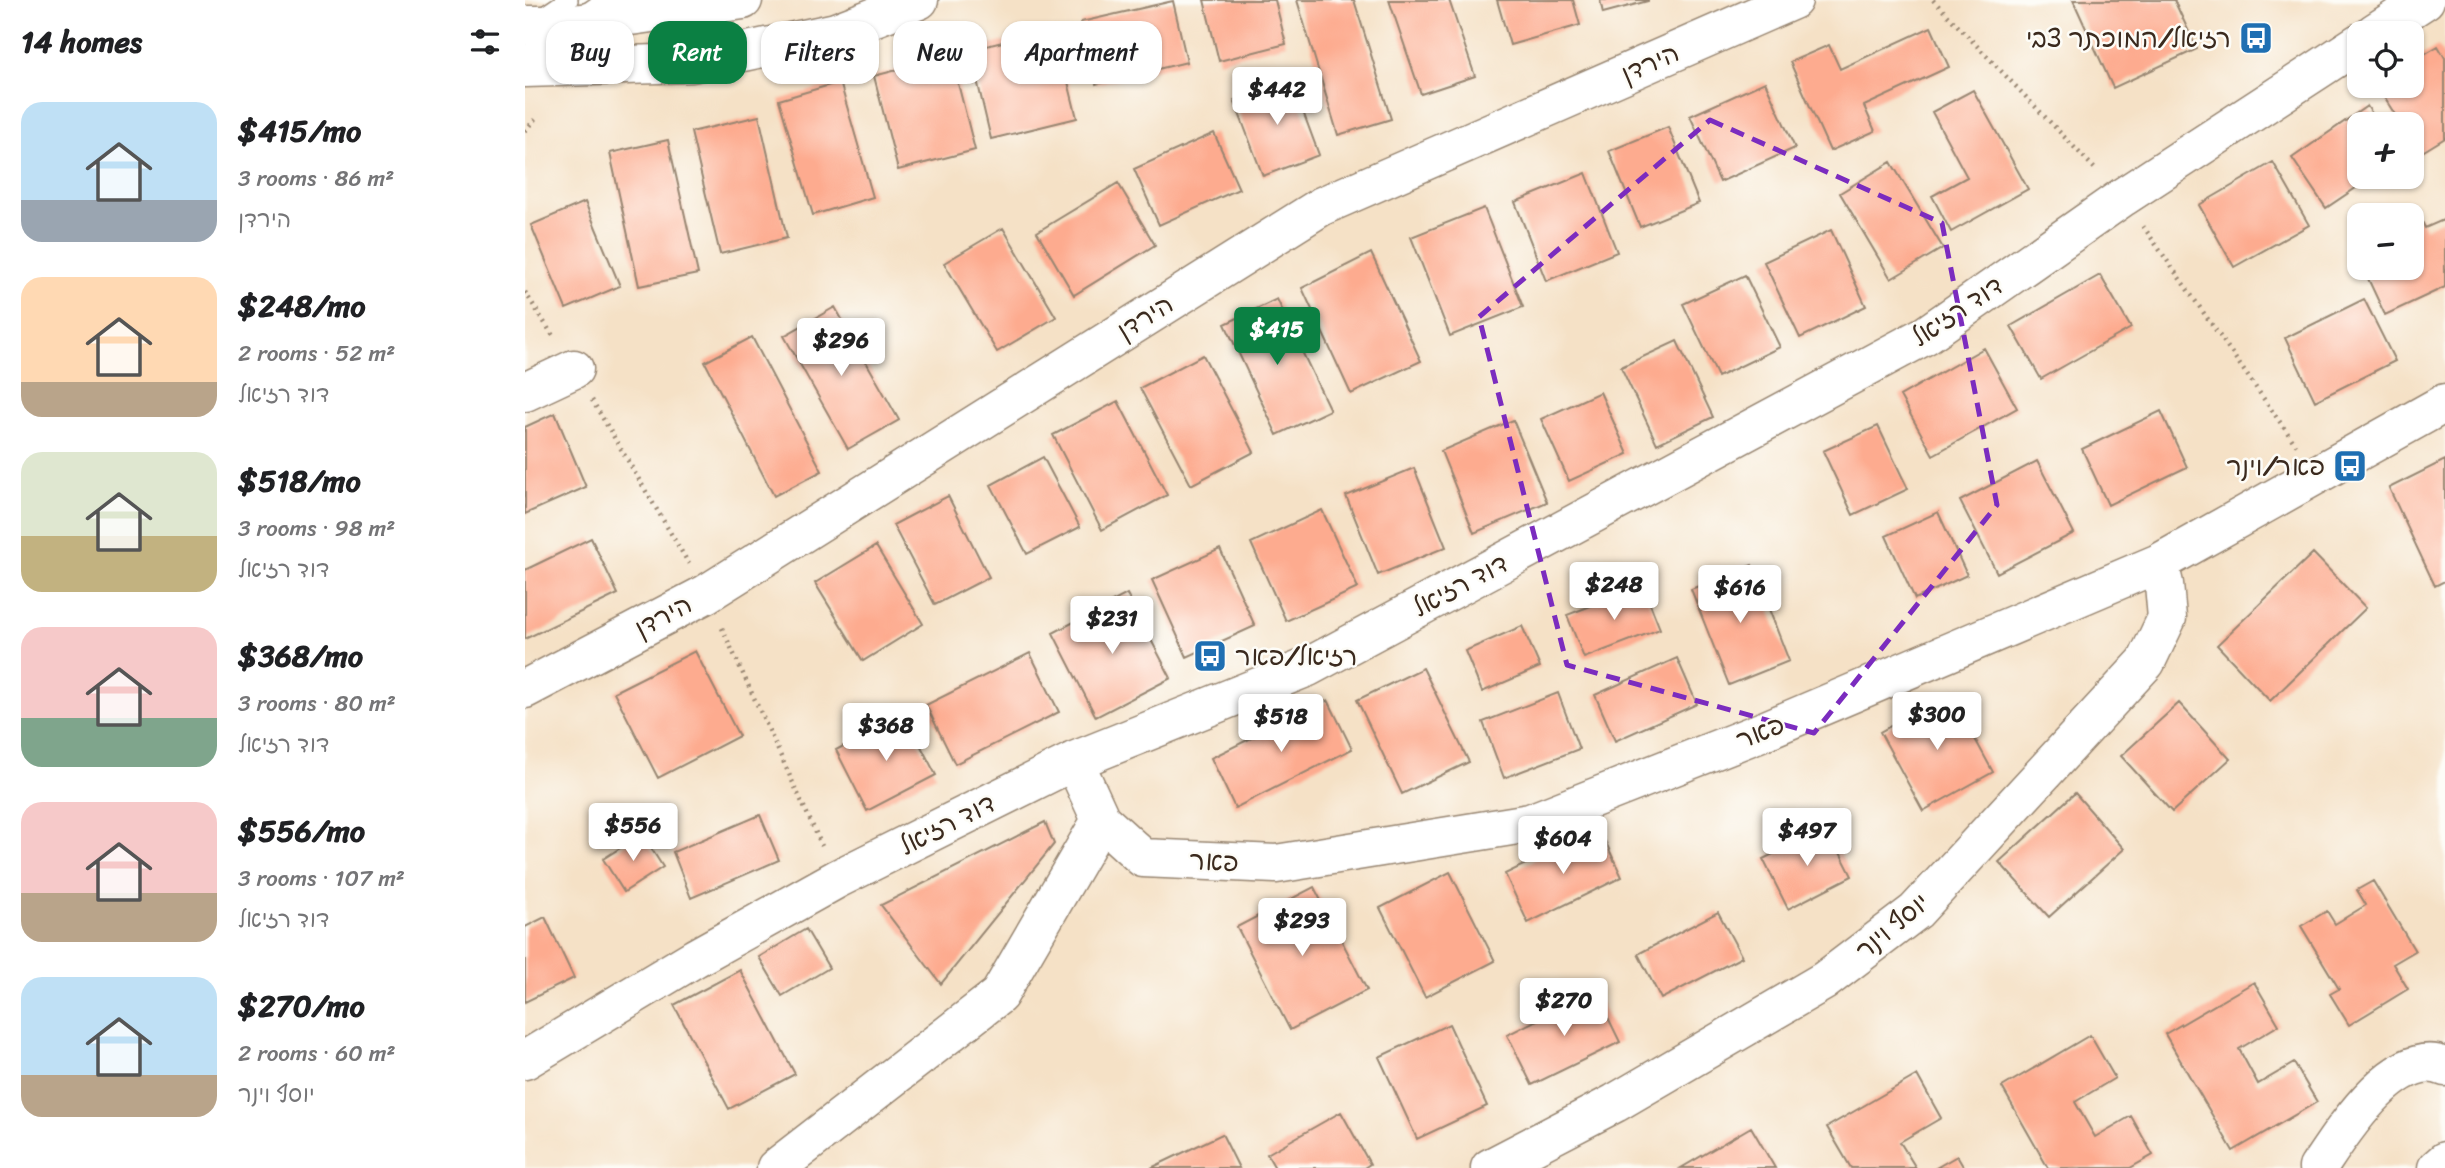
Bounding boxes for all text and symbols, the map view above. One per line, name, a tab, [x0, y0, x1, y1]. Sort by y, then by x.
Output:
text: 14 homes	[21, 15, 142, 69]
place label: רזיאל/המוכתר צבי	[2026, 15, 2231, 61]
bus stop icon: רזיאל/המוכתר צבי	[2237, 19, 2275, 57]
chip: Buy	[546, 21, 634, 84]
chip: Rent	[648, 21, 747, 84]
chip: Filters	[761, 21, 879, 84]
chip: New	[893, 21, 987, 84]
chip: Apartment	[1001, 21, 1162, 84]
map controls	[2347, 21, 2424, 280]
button: locate	[2347, 21, 2424, 98]
icon: filters	[466, 23, 504, 61]
street label: הירדן	[1613, 30, 1687, 96]
pin: $442	[1236, 68, 1318, 127]
text: $442	[1248, 69, 1306, 110]
text: $415/mo	[238, 104, 361, 158]
button: +	[2347, 112, 2424, 189]
icon: home	[77, 130, 161, 214]
text: 3 rooms · 86 m²	[238, 158, 394, 199]
text: הירדן	[238, 199, 291, 240]
button: −	[2347, 203, 2424, 280]
street label: דוד רזיאל	[1901, 263, 2013, 359]
text: $248/mo	[238, 279, 366, 333]
street label: הירדן	[1107, 282, 1183, 352]
icon: home	[77, 305, 161, 389]
pin: $415	[1236, 308, 1318, 367]
text: $415	[1250, 309, 1304, 350]
pin: $296	[800, 318, 882, 378]
text: $296	[813, 320, 869, 361]
text: 2 rooms · 52 m²	[238, 333, 395, 374]
text: דוד רזיאל	[238, 374, 329, 415]
place label: פאר/וינר	[2226, 443, 2325, 489]
bus stop icon: פאר/וינר	[2331, 447, 2369, 485]
text: $518/mo	[238, 454, 361, 508]
icon: home	[77, 480, 161, 564]
text: 3 rooms · 98 m²	[238, 508, 395, 549]
street label: דוד רזיאל	[1404, 540, 1516, 630]
text: דוד רזיאל	[238, 549, 329, 590]
pin: $248	[1573, 562, 1655, 622]
text: $248	[1586, 564, 1643, 605]
pin: $616	[1699, 566, 1781, 625]
text: $616	[1714, 567, 1766, 608]
street label: הירדן	[626, 582, 700, 650]
pin: $231	[1071, 596, 1153, 656]
text: $231	[1086, 598, 1138, 639]
text: $368/mo	[238, 629, 363, 683]
place label: רזיאל/פאר	[1235, 633, 1357, 679]
bus stop icon: רזיאל/פאר	[1191, 637, 1229, 675]
icon: home	[77, 655, 161, 739]
text: 3 rooms · 80 m²	[238, 683, 396, 724]
pin: $300	[1896, 692, 1978, 752]
pin: $518	[1240, 694, 1322, 754]
text: $300	[1908, 694, 1966, 735]
text: $518	[1254, 696, 1308, 737]
street label: פאר	[1728, 701, 1792, 763]
pin: $368	[845, 704, 927, 763]
text: $368	[858, 705, 914, 746]
text: דוד רזיאל	[238, 724, 329, 765]
street label: דוד רזיאל	[891, 780, 1003, 868]
text: $556/mo	[238, 804, 365, 858]
pin: $556	[592, 804, 674, 863]
text: $556	[605, 805, 661, 846]
pin: $497	[1766, 808, 1848, 868]
text: $497	[1778, 810, 1836, 851]
pin: $604	[1522, 816, 1604, 876]
text: $604	[1534, 818, 1592, 859]
icon: home	[77, 830, 161, 914]
street label: פאר	[1188, 837, 1240, 885]
text: 3 rooms · 107 m²	[238, 858, 405, 899]
street label: יוסף וינר	[1844, 881, 1940, 971]
pin: $293	[1261, 898, 1343, 958]
text: דוד רזיאל	[238, 899, 329, 940]
text: $293	[1274, 900, 1330, 941]
pin: $270	[1523, 978, 1605, 1038]
text: $270/mo	[238, 979, 365, 1033]
text: $270	[1536, 980, 1592, 1021]
icon: home	[77, 1005, 161, 1089]
text: 2 rooms · 60 m²	[238, 1033, 396, 1074]
text: יוסף וינר	[238, 1074, 315, 1115]

